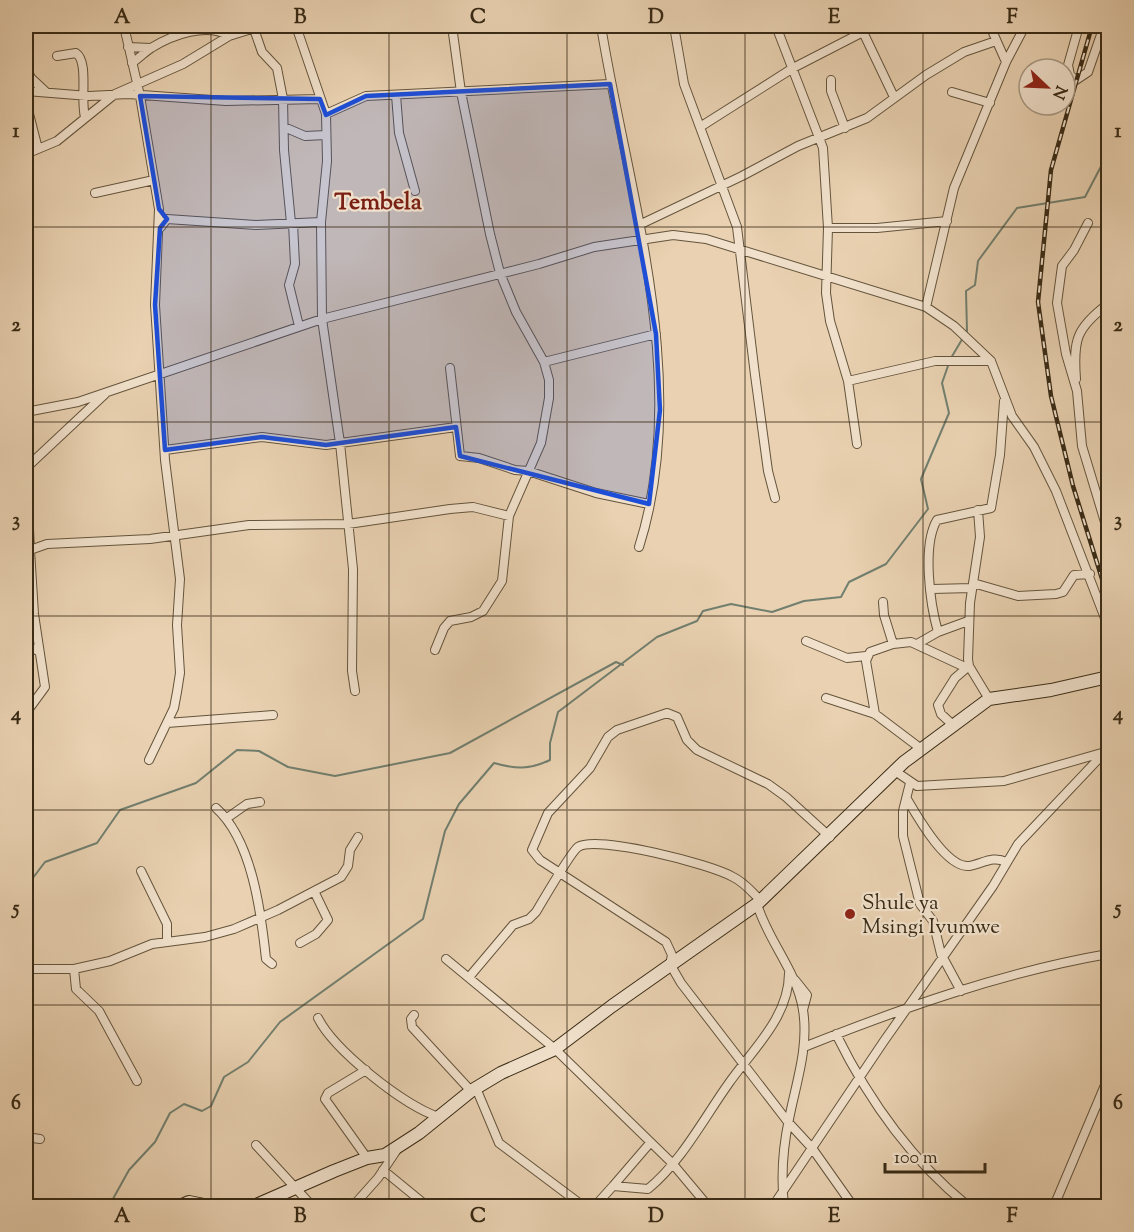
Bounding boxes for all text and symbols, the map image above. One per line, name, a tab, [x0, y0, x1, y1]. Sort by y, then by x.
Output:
text: A	[114, 4, 131, 33]
text: B	[294, 4, 307, 33]
text: C	[470, 4, 486, 33]
text: D	[648, 4, 664, 33]
text: E	[828, 4, 841, 33]
text: F	[1006, 4, 1018, 33]
north arrow	[1017, 57, 1077, 117]
text: N	[1045, 82, 1072, 102]
text: 1	[13, 118, 20, 147]
text: 1	[1115, 118, 1122, 147]
district label: Tembela	[334, 186, 423, 220]
text: 2	[11, 312, 21, 341]
text: 2	[1113, 312, 1123, 341]
text: 3	[12, 507, 20, 536]
text: 3	[1114, 507, 1122, 536]
text: 4	[10, 701, 21, 730]
text: 4	[1112, 701, 1123, 730]
place label: Shule ya Msingi Ivumwe	[862, 889, 1000, 943]
text: 5	[11, 895, 20, 924]
text: 5	[1113, 895, 1122, 924]
marker: Shule ya Msingi Ivumwe	[843, 907, 857, 921]
text: 6	[11, 1090, 21, 1119]
text: 6	[1113, 1090, 1123, 1119]
scale bar	[885, 1136, 986, 1174]
text: 100 m	[894, 1146, 938, 1172]
text: A	[114, 1203, 131, 1232]
text: B	[294, 1203, 307, 1232]
text: C	[470, 1203, 486, 1232]
text: D	[648, 1203, 664, 1232]
text: E	[828, 1203, 841, 1232]
text: F	[1006, 1203, 1018, 1232]

